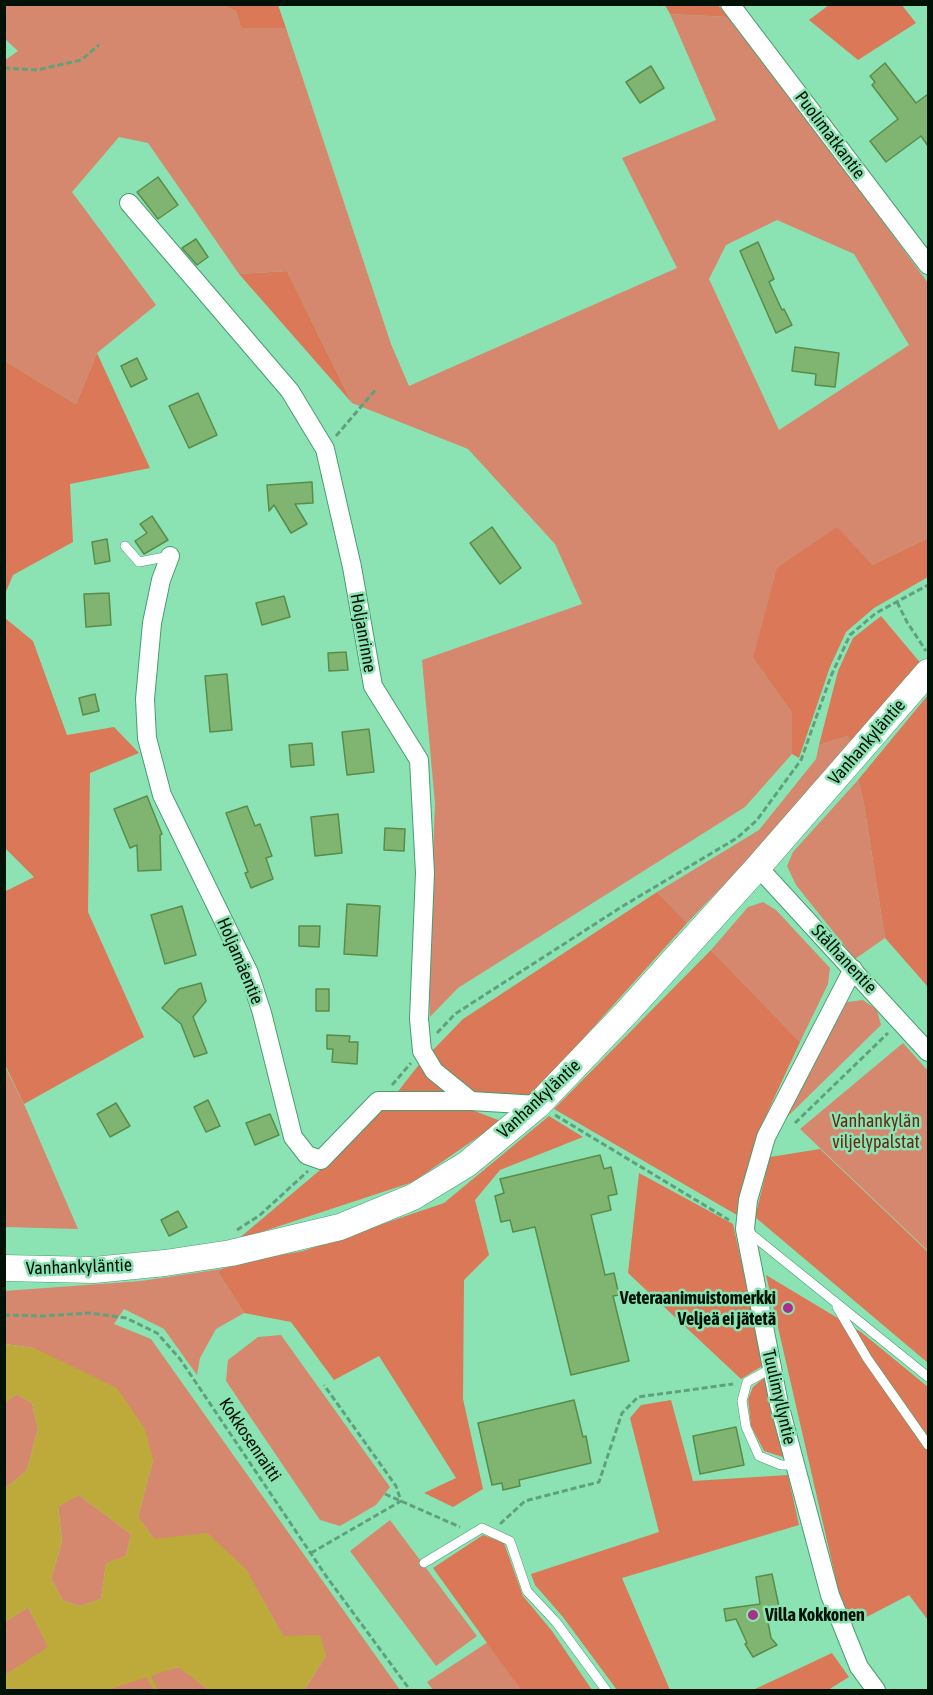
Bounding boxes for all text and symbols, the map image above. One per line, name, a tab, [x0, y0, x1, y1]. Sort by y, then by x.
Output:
street label: Puolimatkantie	[790, 87, 870, 183]
street label: Holjanrinne	[345, 592, 381, 674]
street label: Vanhankyläntie	[824, 695, 910, 789]
street label: Holjamäentie	[212, 914, 268, 1008]
street label: Stålhanentie	[807, 920, 881, 998]
street label: Vanhankyläntie	[493, 1055, 585, 1143]
park label: Vanhankylän viljelypalstat	[832, 1110, 920, 1152]
street label: Vanhankyläntie	[26, 1254, 132, 1280]
place label: Veteraanimuistomerkki Veljeä ei jätetä	[620, 1287, 776, 1330]
marker: Veteraanimuistomerkki Veljeä ei jätetä	[781, 1301, 795, 1315]
street label: Tuulimyllyntie	[758, 1347, 800, 1447]
street label: Kokkosenraitti	[214, 1394, 286, 1486]
place label: Villa Kokkonen	[765, 1604, 865, 1626]
marker: Villa Kokkonen	[746, 1608, 760, 1622]

